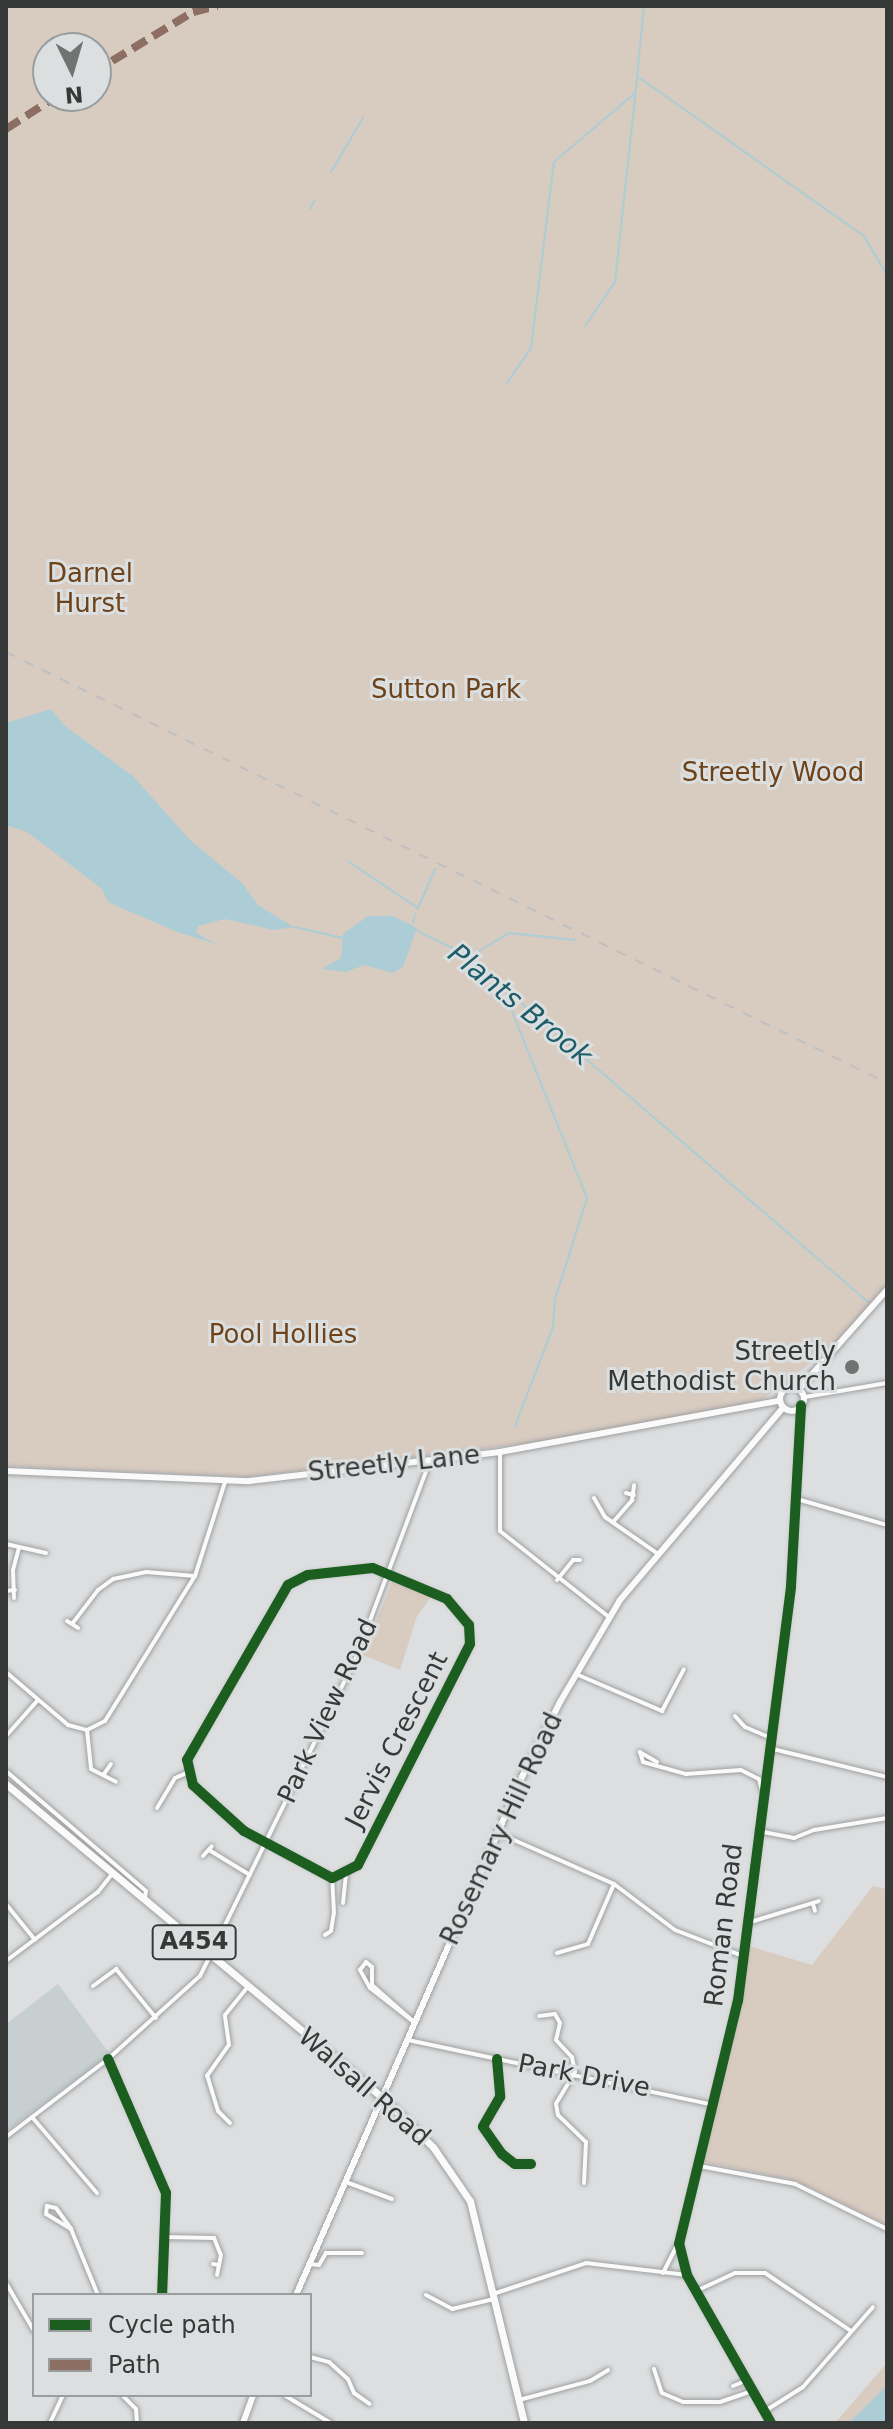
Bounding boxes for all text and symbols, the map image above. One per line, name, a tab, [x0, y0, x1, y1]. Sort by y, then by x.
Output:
north arrow	[32, 32, 112, 112]
text: N	[64, 81, 84, 108]
park label: Darnel Hurst	[47, 558, 133, 620]
park label: Sutton Park	[371, 674, 521, 706]
park label: Streetly Wood	[682, 757, 864, 789]
water label: Plants Brook	[441, 937, 599, 1073]
park label: Pool Hollies	[209, 1319, 357, 1351]
place label: Streetly Methodist Church	[607, 1336, 836, 1398]
marker: Streetly Methodist Church	[843, 1358, 861, 1376]
street label: Streetly Lane	[306, 1439, 482, 1489]
street label: Park View Road	[272, 1614, 384, 1808]
street label: Jervis Crescent	[339, 1647, 455, 1833]
street label: Rosemary Hill Road	[434, 1708, 570, 1950]
street label: Roman Road	[699, 1842, 749, 2008]
road number: A454	[150, 1922, 238, 1962]
street label: Walsall Road	[292, 2021, 436, 2153]
street label: Park Drive	[515, 2048, 653, 2104]
legend	[32, 2293, 312, 2397]
text: Cycle path	[108, 2311, 236, 2339]
text: Path	[108, 2351, 161, 2379]

